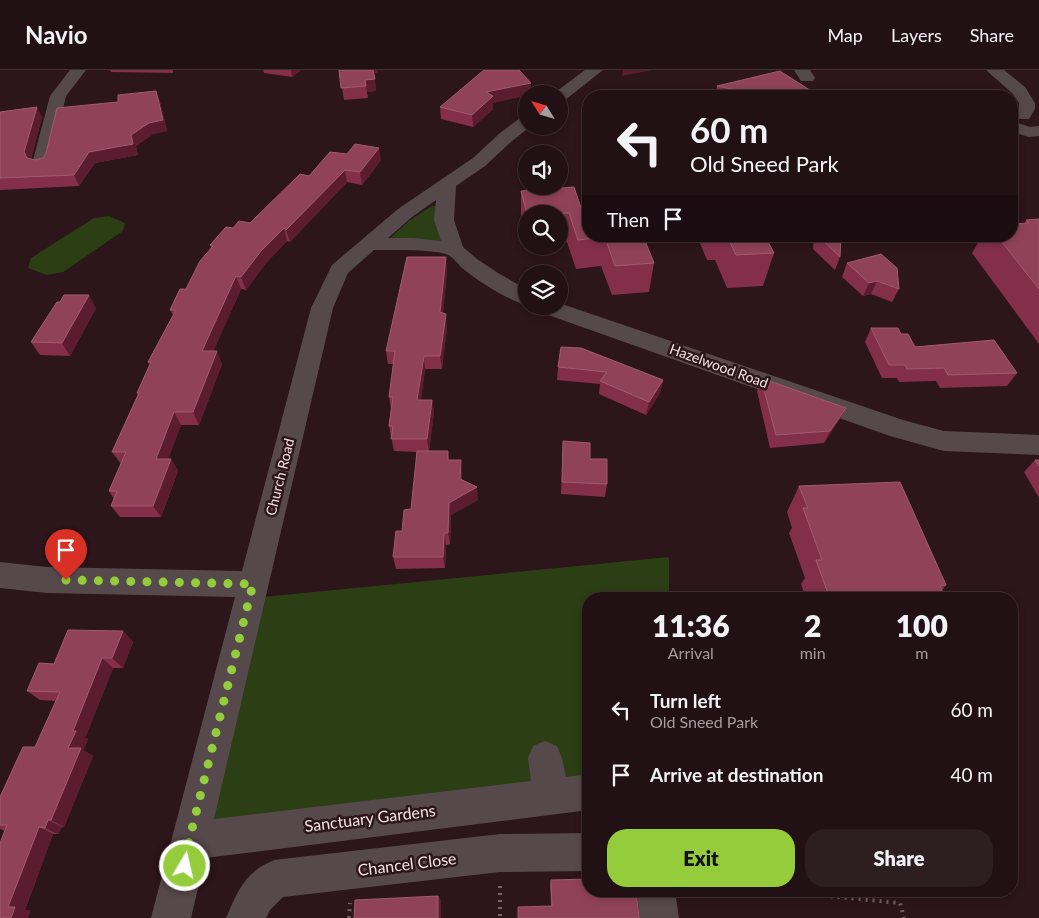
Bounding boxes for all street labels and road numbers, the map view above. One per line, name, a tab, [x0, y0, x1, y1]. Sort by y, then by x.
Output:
street label: Hazelwood Road	[668, 340, 771, 391]
street label: Church Road	[262, 437, 297, 517]
street label: Sanctuary Gardens	[303, 800, 437, 835]
street label: Chancel Close	[357, 848, 457, 879]

